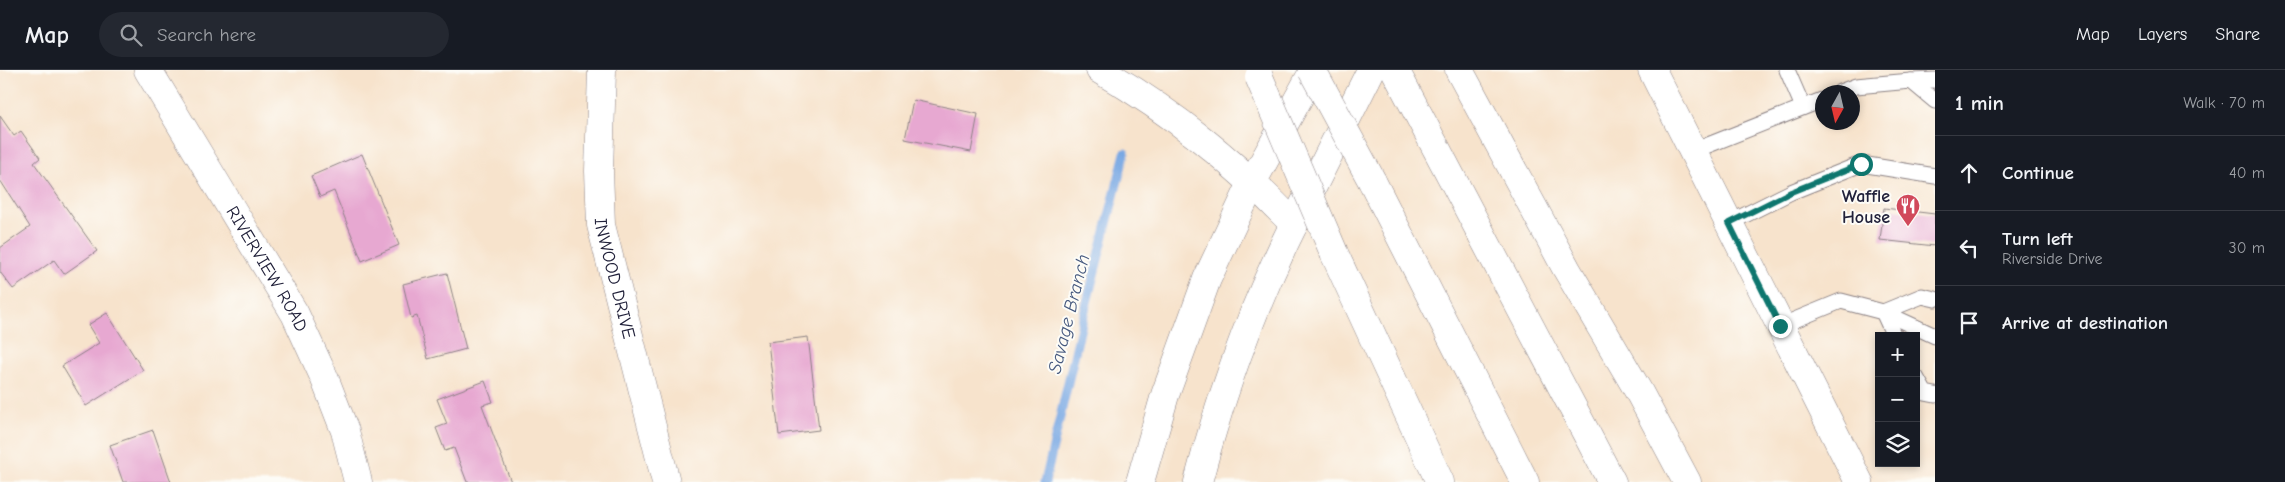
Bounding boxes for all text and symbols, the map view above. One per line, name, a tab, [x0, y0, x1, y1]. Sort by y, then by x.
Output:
search box	[99, 12, 449, 57]
text: Map	[25, 21, 69, 49]
icon: search	[117, 21, 145, 49]
text: Search here	[157, 24, 256, 46]
text: Map	[2076, 24, 2110, 45]
text: Layers	[2138, 24, 2187, 45]
text: Share	[2215, 24, 2260, 45]
north arrow	[1815, 85, 1860, 130]
text: 1 min	[1955, 91, 2004, 115]
text: Walk · 70 m	[2183, 94, 2265, 112]
route start	[1850, 153, 1873, 176]
icon: ahead	[1955, 159, 1983, 187]
text: Continue	[2002, 162, 2074, 184]
text: 40 m	[2229, 164, 2265, 182]
place label: Waffle House	[1842, 186, 1890, 228]
restaurant icon: Waffle House	[1895, 193, 1921, 227]
street label: RIVERVIEW ROAD	[222, 202, 312, 335]
street label: INWOOD DRIVE	[590, 218, 640, 341]
text: Turn left	[2002, 228, 2073, 250]
icon: left	[1955, 234, 1983, 262]
text: 30 m	[2229, 239, 2265, 257]
text: Riverside Drive	[2002, 250, 2102, 268]
water label: Savage Branch	[1044, 252, 1094, 376]
icon: arrive	[1955, 309, 1983, 337]
text: Arrive at destination	[2002, 312, 2168, 334]
route end	[1769, 315, 1792, 338]
map controls	[1875, 332, 1920, 467]
button: +	[1875, 332, 1920, 377]
button: −	[1875, 377, 1920, 422]
button: layers	[1875, 422, 1920, 467]

